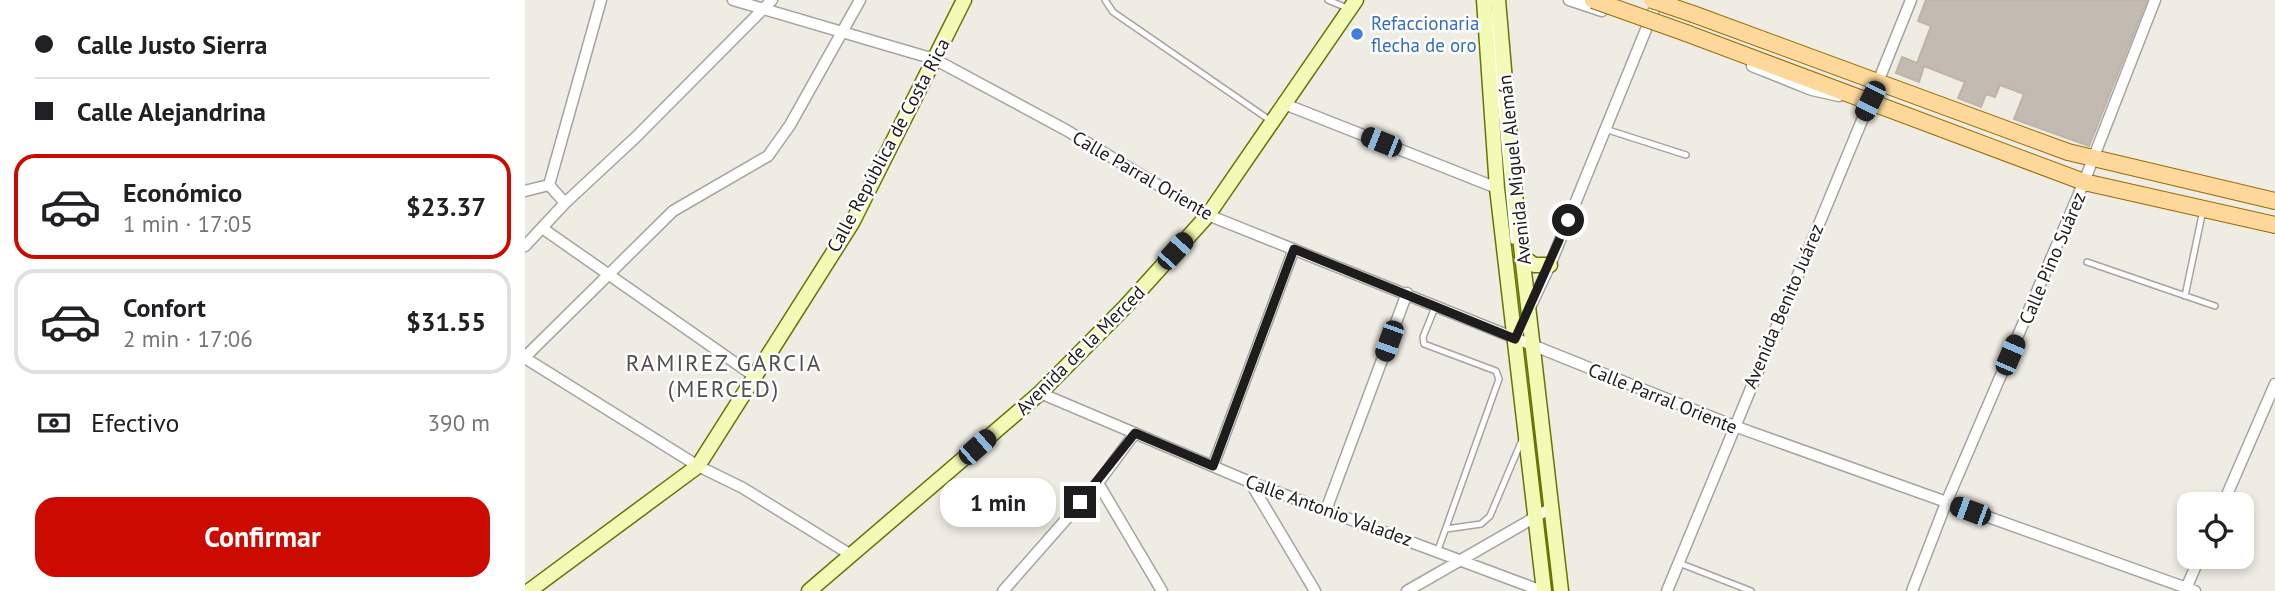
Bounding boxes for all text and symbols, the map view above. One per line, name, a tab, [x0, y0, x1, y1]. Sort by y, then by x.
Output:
place label: Refaccionaria flecha de oro	[1371, 11, 1479, 57]
marker: Refaccionaria flecha de oro	[1349, 26, 1365, 42]
text: Calle Justo Sierra	[77, 28, 267, 61]
street label: Calle República de Costa Rica	[821, 34, 955, 256]
street label: Avenida Miguel Alemán	[1492, 74, 1536, 266]
car	[1852, 78, 1889, 124]
text: Calle Alejandrina	[77, 95, 266, 128]
car	[1358, 124, 1405, 160]
street label: Calle Parral Oriente	[1068, 125, 1218, 225]
icon: car	[39, 175, 102, 238]
text: Económico	[123, 176, 242, 209]
street label: Calle Pino Suárez	[2013, 188, 2091, 328]
text: $23.37	[406, 190, 486, 223]
route start	[1552, 204, 1584, 236]
text: 1 min · 17:05	[123, 209, 253, 238]
street label: Avenida Benito Juárez	[1737, 220, 1829, 392]
car	[1154, 228, 1197, 274]
street label: Avenida de la Merced	[1010, 280, 1150, 420]
icon: car	[39, 290, 102, 353]
text: Confort	[123, 291, 206, 324]
text: $31.55	[406, 305, 486, 338]
car	[1372, 318, 1407, 364]
text: 2 min · 17:06	[123, 324, 253, 353]
car	[1993, 332, 2028, 378]
district label: RAMIREZ GARCIA (MERCED)	[626, 348, 822, 403]
street label: Calle Parral Oriente	[1585, 357, 1741, 439]
icon: cash	[35, 404, 73, 442]
text: Efectivo	[91, 406, 180, 439]
text: 390 m	[428, 408, 490, 437]
car	[955, 425, 1000, 469]
street label: Calle Antonio Valadez	[1242, 469, 1416, 551]
callout: 1 min	[940, 477, 1055, 526]
route end	[1064, 486, 1096, 518]
text: 1 min	[970, 488, 1026, 517]
map controls	[2177, 492, 2254, 569]
button: locate	[2177, 492, 2254, 569]
car	[1947, 494, 1994, 528]
button: Confirmar	[35, 497, 490, 577]

